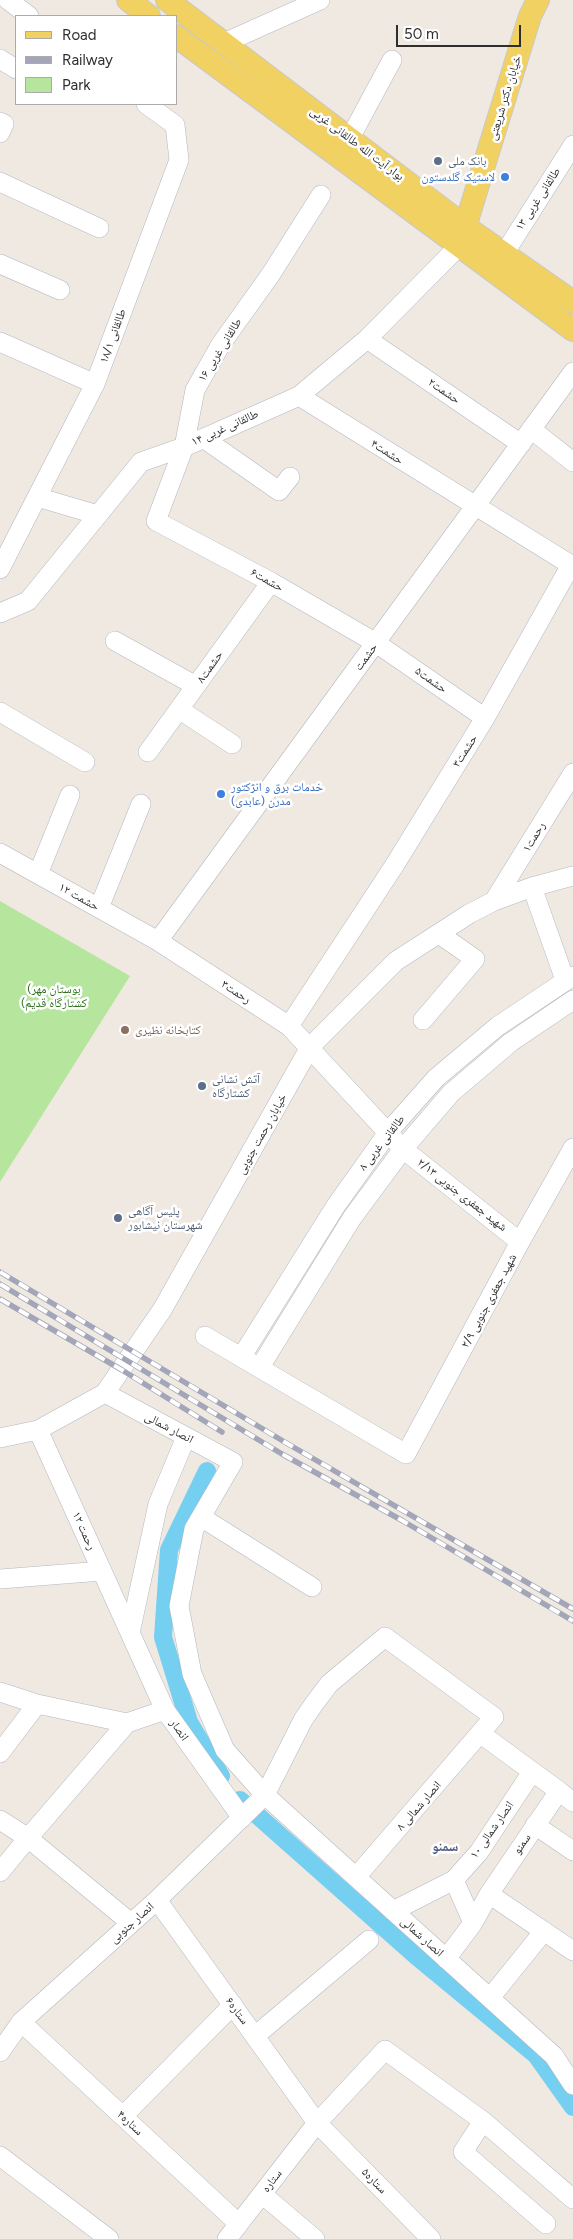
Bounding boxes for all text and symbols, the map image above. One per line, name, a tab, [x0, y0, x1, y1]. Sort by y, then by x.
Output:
legend	[15, 15, 178, 105]
scale bar	[398, 15, 523, 47]
text: 50 m	[404, 25, 439, 43]
text: Road	[62, 26, 97, 44]
text: Railway	[62, 51, 113, 69]
street label: خیابان دکتر شریعتی	[485, 54, 525, 142]
text: Park	[62, 76, 91, 94]
street label: بوار آیت الله طالقانی غربی	[307, 104, 407, 184]
place label: بانک ملی	[448, 154, 487, 168]
marker: بانک ملی	[432, 155, 444, 167]
street label: طالقانی غربی ۱۳	[512, 165, 564, 233]
place label: لاستیک گلدستون	[422, 170, 495, 184]
marker: لاستیک گلدستون	[499, 171, 511, 183]
street label: طالقانی ۱۸/۱	[97, 307, 129, 365]
street label: طالقانی غربی ۱۶	[195, 316, 245, 384]
street label: حشمت۲	[425, 375, 463, 407]
street label: طالقانی غربی ۱۴	[189, 407, 261, 449]
street label: حشمت۴	[368, 436, 406, 468]
street label: حشمت۶	[248, 565, 286, 595]
street label: حشمت	[351, 640, 381, 674]
street label: حشمت۸	[194, 648, 226, 686]
street label: حشمت۵	[412, 664, 450, 696]
street label: حشمت۳	[449, 732, 481, 770]
place label: خدمات برق و انژکتور مدرن (عابدی)	[231, 780, 323, 808]
marker: خدمات برق و انژکتور مدرن (عابدی)	[215, 788, 227, 800]
street label: رحمت۱	[519, 819, 549, 855]
street label: حشمت ۱۲	[56, 880, 102, 914]
street label: رحمت۳	[218, 977, 254, 1007]
park label: (بوستان مهر (کشتارگاه قدیم	[21, 982, 87, 1010]
place label: کتابخانه نظیری	[135, 1023, 201, 1037]
marker: کتابخانه نظیری	[119, 1024, 131, 1036]
place label: آتش نشانی کشتارگاه	[212, 1072, 260, 1100]
marker: آتش نشانی کشتارگاه	[196, 1080, 208, 1092]
street label: خیابان رحمت جنوبی	[234, 1091, 290, 1177]
street label: طالقانی غربی ۸	[356, 1112, 408, 1174]
street label: شهید جعفری جنوبی ۲/۱۳	[414, 1155, 510, 1235]
place label: پلیس آگاهی شهرستان نیشابور	[128, 1204, 203, 1232]
marker: پلیس آگاهی شهرستان نیشابور	[112, 1212, 124, 1224]
street label: شهید جعفری جنوبی ۲/۹	[458, 1251, 520, 1351]
street label: انصار شمالی	[142, 1409, 196, 1447]
street label: رحمت ۱۲	[69, 1509, 99, 1553]
street label: انصار	[166, 1716, 192, 1744]
street label: انصار شمالی ۸	[394, 1778, 444, 1834]
street label: انصار شمالی ۱۰	[467, 1799, 517, 1861]
street label: سمنو	[510, 1831, 534, 1857]
district label: سمنو	[432, 1839, 458, 1855]
street label: انصار جنوبی	[107, 1899, 157, 1947]
street label: انصار شمالی	[398, 1914, 446, 1960]
street label: ستاره۶	[222, 1995, 252, 2027]
street label: ستاره۴	[114, 2107, 146, 2139]
street label: ستاره۵	[358, 2165, 390, 2197]
street label: ستاره	[259, 2167, 285, 2195]

